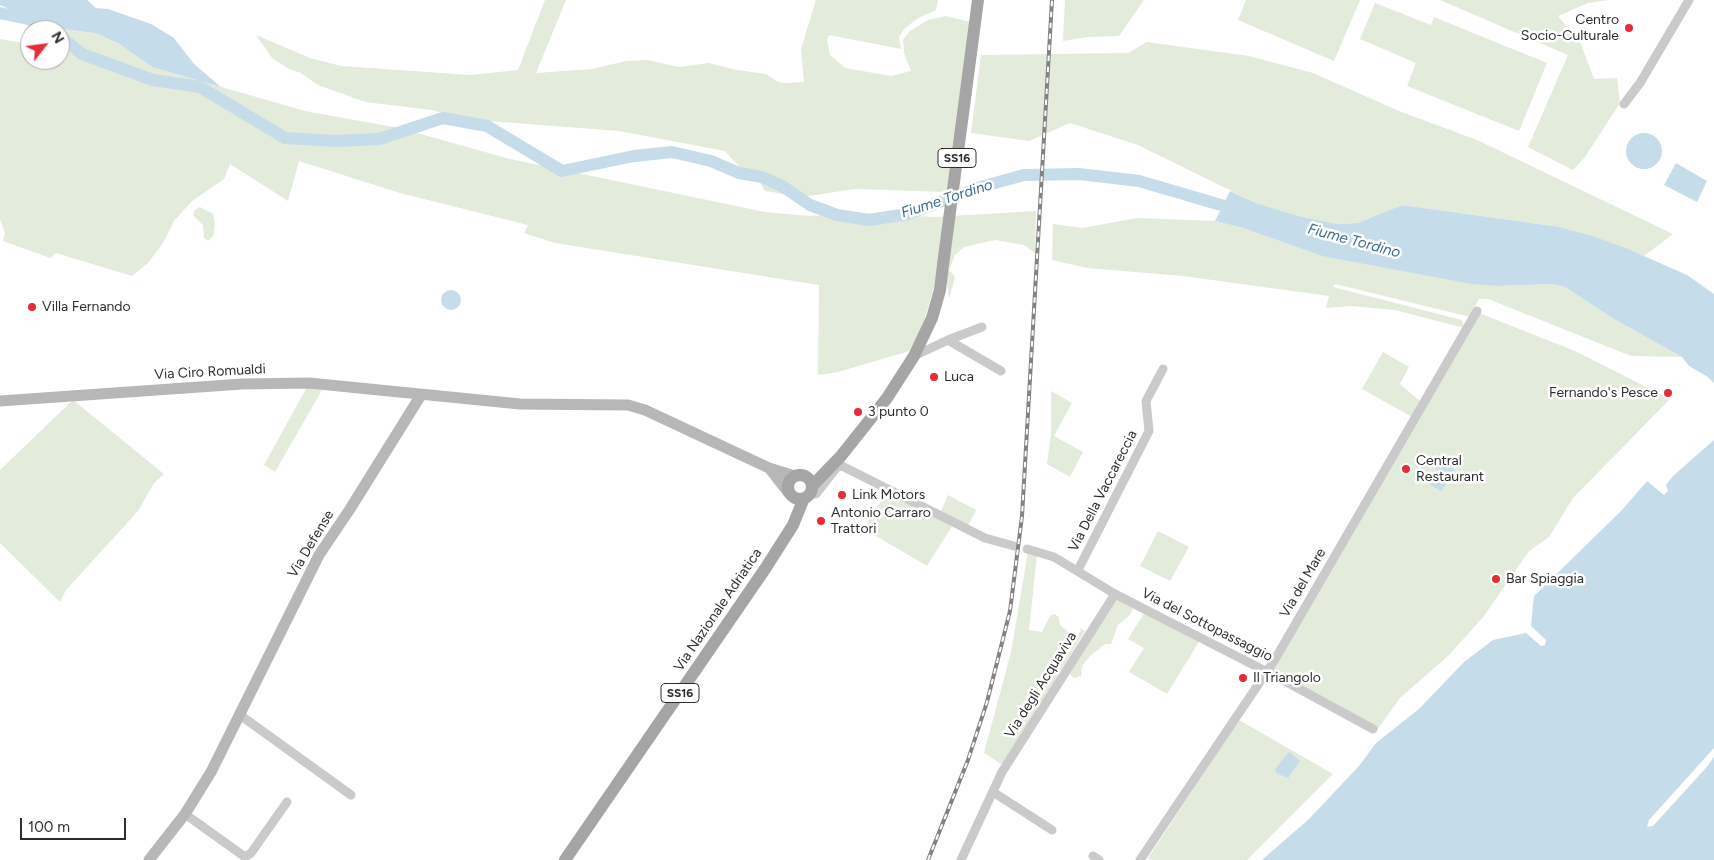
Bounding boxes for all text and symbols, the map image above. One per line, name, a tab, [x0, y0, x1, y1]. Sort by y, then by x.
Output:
place label: Centro Socio-Culturale	[1521, 12, 1619, 44]
north arrow	[20, 20, 70, 70]
marker: Centro Socio-Culturale	[1623, 22, 1635, 34]
text: N	[47, 29, 68, 47]
road number: SS16	[938, 148, 976, 168]
water label: Fiume Tordino	[899, 176, 995, 222]
water label: Fiume Tordino	[1306, 220, 1402, 262]
place label: Villa Fernando	[42, 299, 131, 315]
marker: Villa Fernando	[26, 301, 38, 313]
street label: Via Ciro Romualdi	[154, 361, 266, 383]
place label: Luca	[944, 369, 974, 385]
marker: Luca	[928, 371, 940, 383]
place label: Fernando's Pesce	[1549, 385, 1658, 401]
marker: Fernando's Pesce	[1662, 387, 1674, 399]
place label: 3 punto 0	[868, 404, 929, 420]
marker: 3 punto 0	[852, 406, 864, 418]
street label: Via Della Vaccareccia	[1065, 427, 1141, 555]
place label: Central Restaurant	[1416, 453, 1484, 486]
marker: Central Restaurant	[1400, 463, 1412, 475]
place label: Link Motors	[852, 487, 925, 503]
marker: Link Motors	[836, 489, 848, 501]
place label: Antonio Carraro Trattori	[831, 505, 931, 538]
street label: Via Defense	[284, 507, 338, 581]
marker: Antonio Carraro Trattori	[815, 515, 827, 527]
street label: Via Nazionale Adriatica	[671, 545, 765, 675]
street label: Via del Mare	[1276, 545, 1330, 621]
place label: Bar Spiaggia	[1506, 571, 1584, 587]
marker: Bar Spiaggia	[1490, 573, 1502, 585]
street label: Via del Sottopassaggio	[1139, 585, 1275, 665]
street label: Via degli Acquaviva	[1002, 629, 1080, 741]
place label: Il Triangolo	[1253, 670, 1321, 686]
marker: Il Triangolo	[1237, 672, 1249, 684]
road number: SS16	[661, 684, 699, 702]
scale bar	[22, 808, 129, 840]
text: 100 m	[28, 818, 70, 836]

